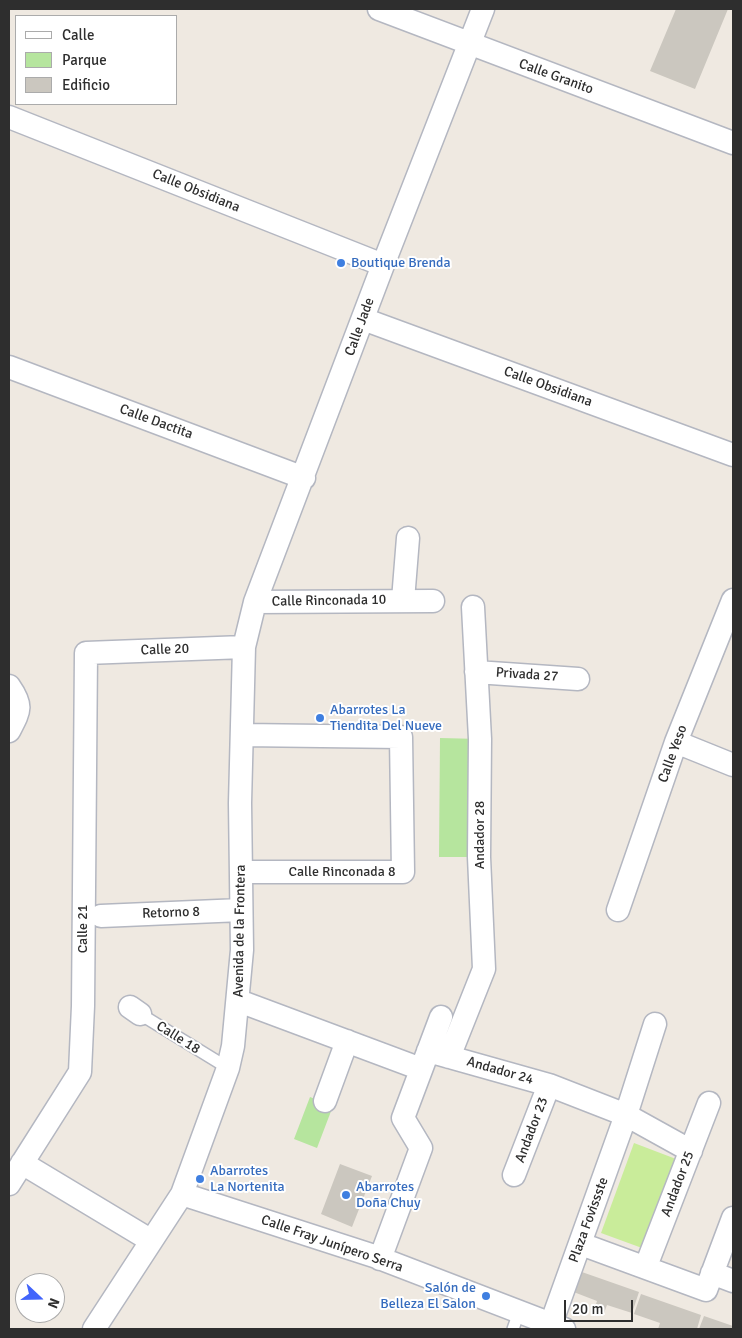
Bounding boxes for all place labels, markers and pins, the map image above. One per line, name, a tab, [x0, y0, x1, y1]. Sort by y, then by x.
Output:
place label: Boutique Brenda	[351, 255, 451, 271]
marker: Boutique Brenda	[335, 257, 347, 269]
place label: Abarrotes La Tiendita Del Nueve	[330, 702, 442, 734]
marker: Abarrotes La Tiendita Del Nueve	[314, 712, 326, 724]
place label: Abarrotes La Nortenita	[210, 1163, 285, 1196]
marker: Abarrotes La Nortenita	[194, 1173, 206, 1185]
place label: Abarrotes Doña Chuy	[356, 1179, 420, 1212]
marker: Abarrotes Doña Chuy	[340, 1189, 352, 1201]
place label: Salón de Belleza El Salon	[380, 1280, 476, 1312]
marker: Salón de Belleza El Salon	[480, 1290, 492, 1302]

